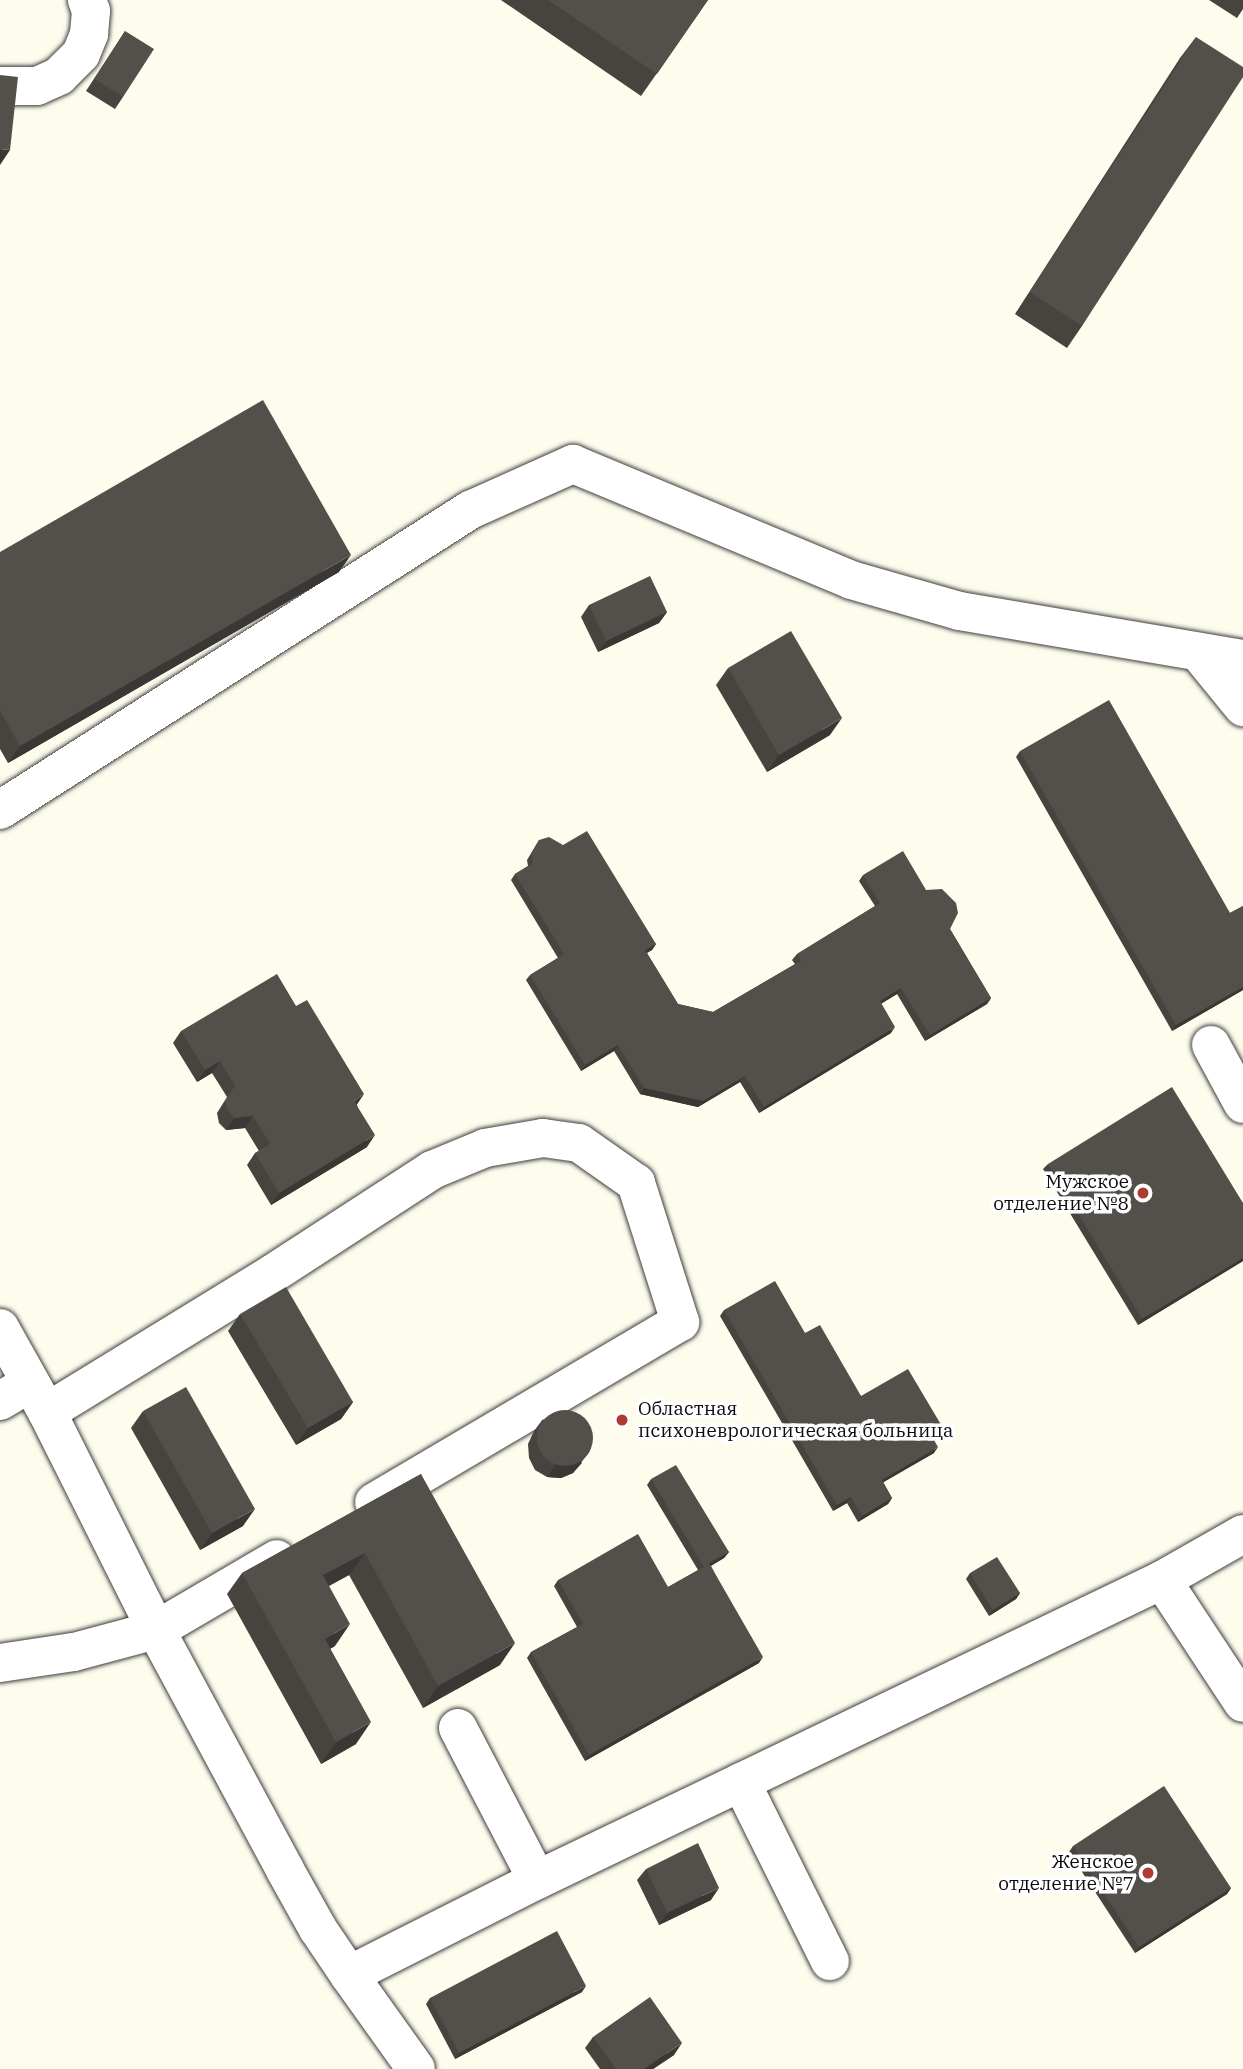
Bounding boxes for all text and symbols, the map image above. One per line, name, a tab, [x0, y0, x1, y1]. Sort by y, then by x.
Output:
place label: Мужское отделение №8	[993, 1171, 1129, 1215]
marker: Мужское отделение №8	[1135, 1185, 1151, 1201]
place label: Областная психоневрологическая больница	[638, 1398, 953, 1442]
marker: Областная психоневрологическая больница	[612, 1410, 632, 1430]
place label: Женское отделение №7	[998, 1851, 1134, 1895]
marker: Женское отделение №7	[1140, 1865, 1156, 1881]

